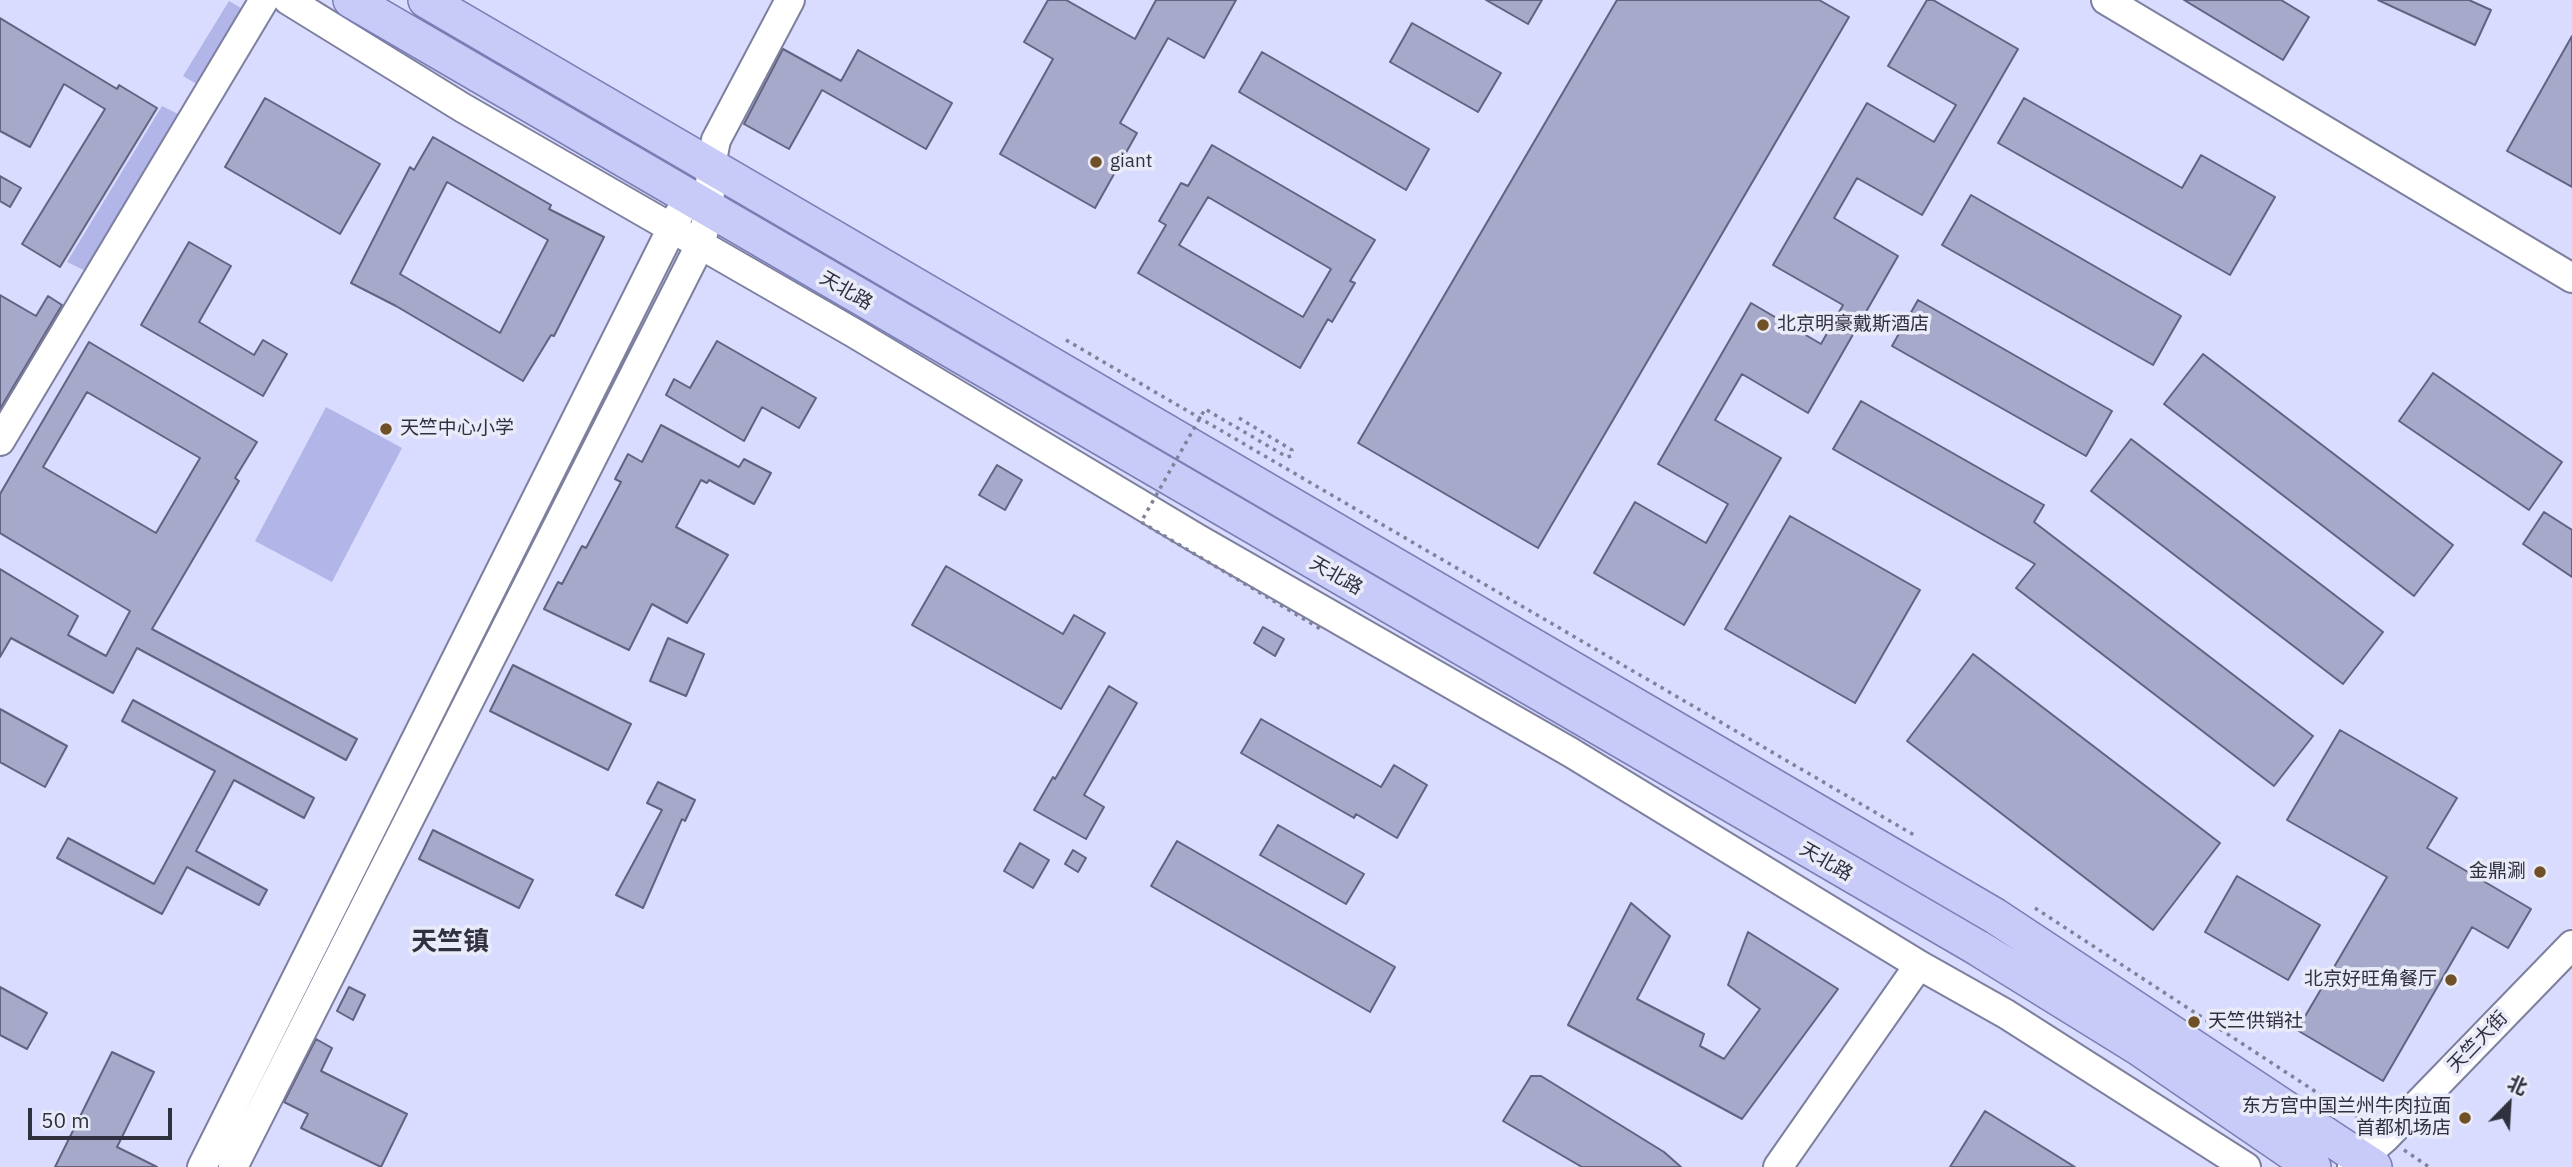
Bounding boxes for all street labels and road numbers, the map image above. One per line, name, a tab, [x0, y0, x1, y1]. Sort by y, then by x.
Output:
street label: 天北路	[816, 267, 876, 315]
street label: 天北路	[1306, 552, 1366, 600]
street label: 天北路	[1796, 838, 1856, 886]
street label: 天竺大街	[2443, 1007, 2513, 1077]

